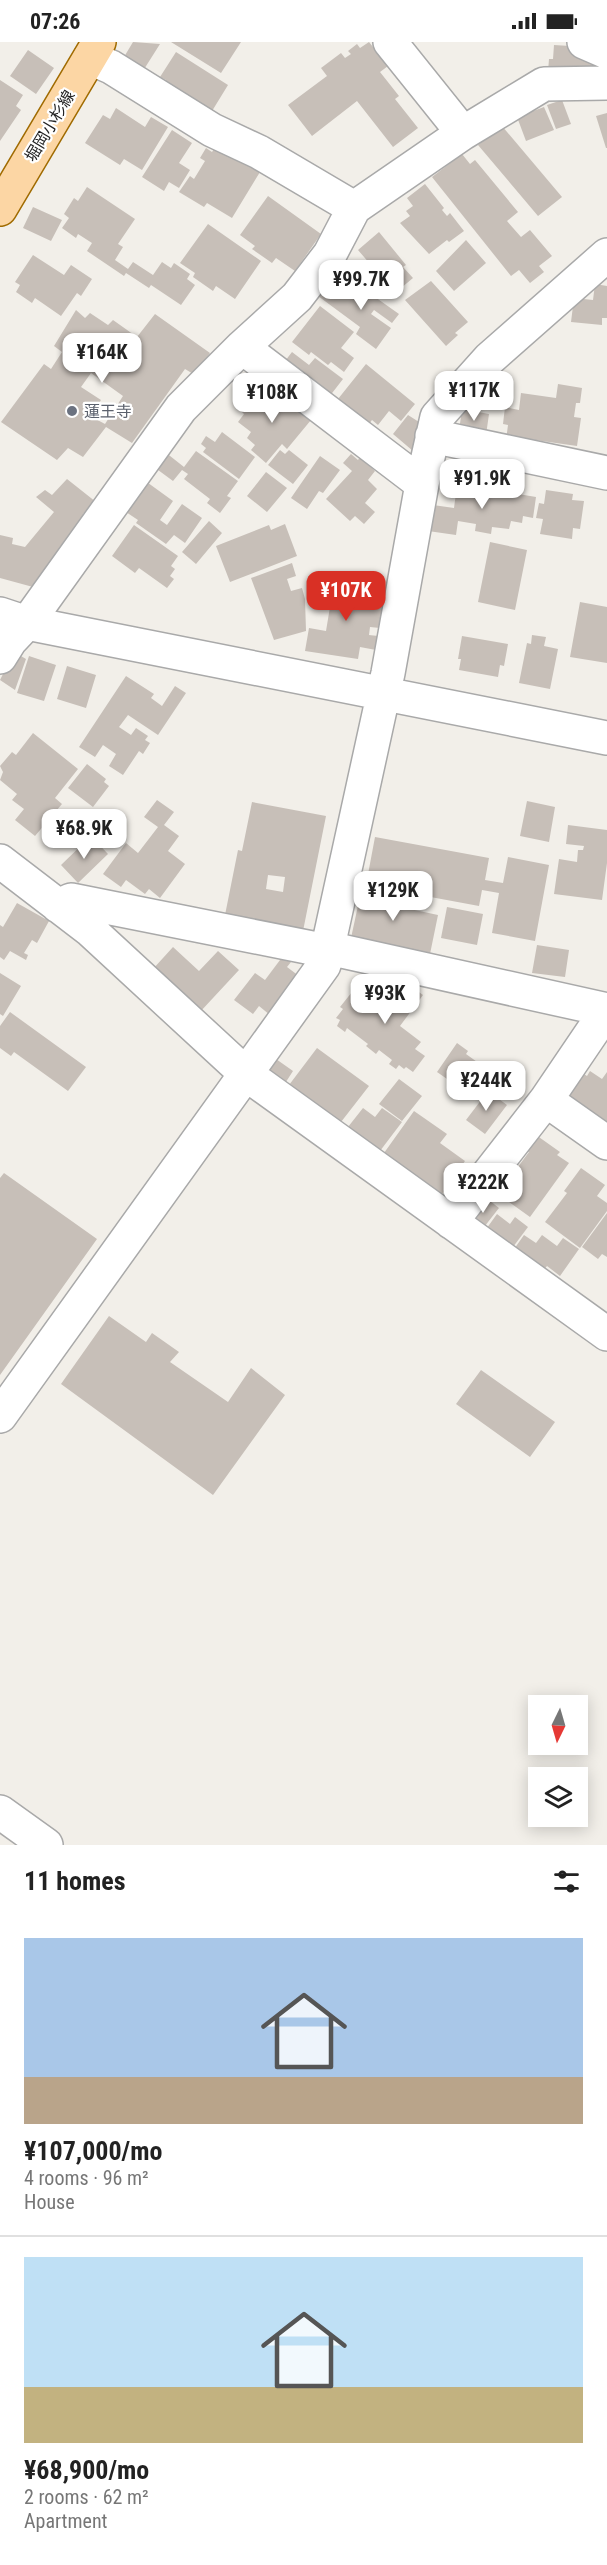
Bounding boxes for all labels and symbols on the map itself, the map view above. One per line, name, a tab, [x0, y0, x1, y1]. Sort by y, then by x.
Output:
street label: 堀岡小杉線	[21, 87, 79, 165]
pin: ¥99.7K	[312, 260, 410, 311]
pin: ¥164K	[60, 333, 144, 384]
pin: ¥117K	[432, 371, 516, 422]
pin: ¥108K	[230, 373, 314, 424]
place label: 蓮王寺	[84, 402, 132, 421]
marker: 蓮王寺	[65, 404, 79, 418]
pin: ¥91.9K	[433, 459, 531, 510]
pin: ¥107K	[304, 571, 388, 622]
pin: ¥68.9K	[35, 809, 133, 860]
pin: ¥129K	[351, 871, 435, 922]
pin: ¥93K	[349, 974, 421, 1025]
pin: ¥244K	[444, 1061, 528, 1112]
pin: ¥222K	[441, 1163, 525, 1214]
north arrow	[528, 1695, 588, 1755]

